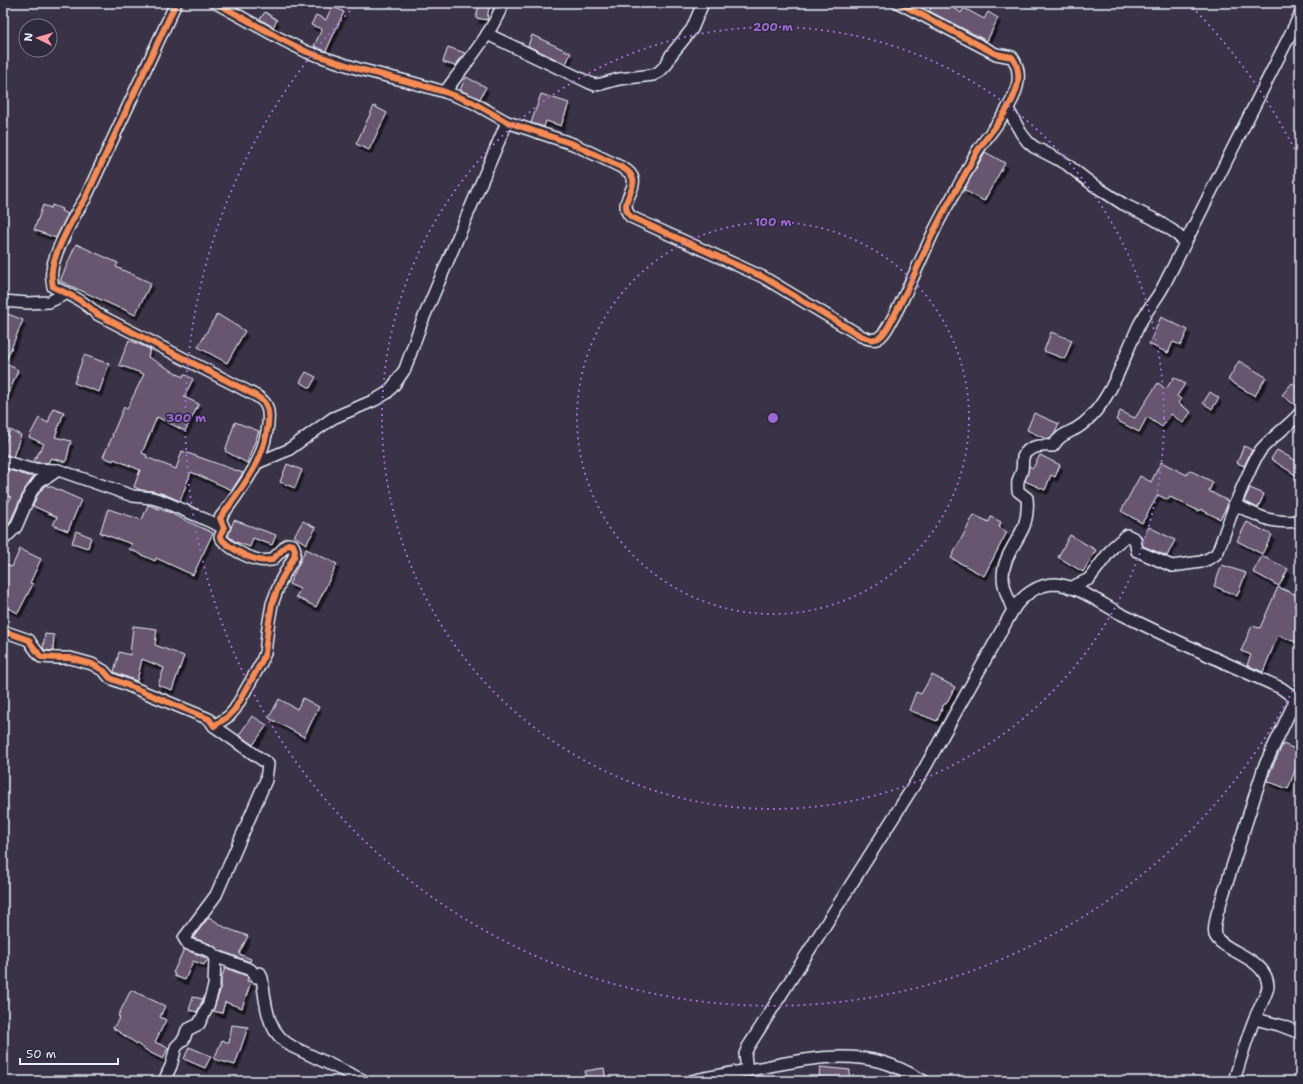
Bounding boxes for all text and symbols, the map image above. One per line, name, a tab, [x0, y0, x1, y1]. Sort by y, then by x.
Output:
north arrow	[18, 18, 58, 58]
text: 200 m	[753, 19, 793, 35]
text: N	[21, 32, 36, 42]
text: 100 m	[755, 214, 792, 230]
text: 300 m	[166, 410, 206, 426]
centre of rings	[766, 411, 780, 425]
scale bar	[20, 1040, 118, 1066]
text: 50 m	[26, 1046, 56, 1062]

